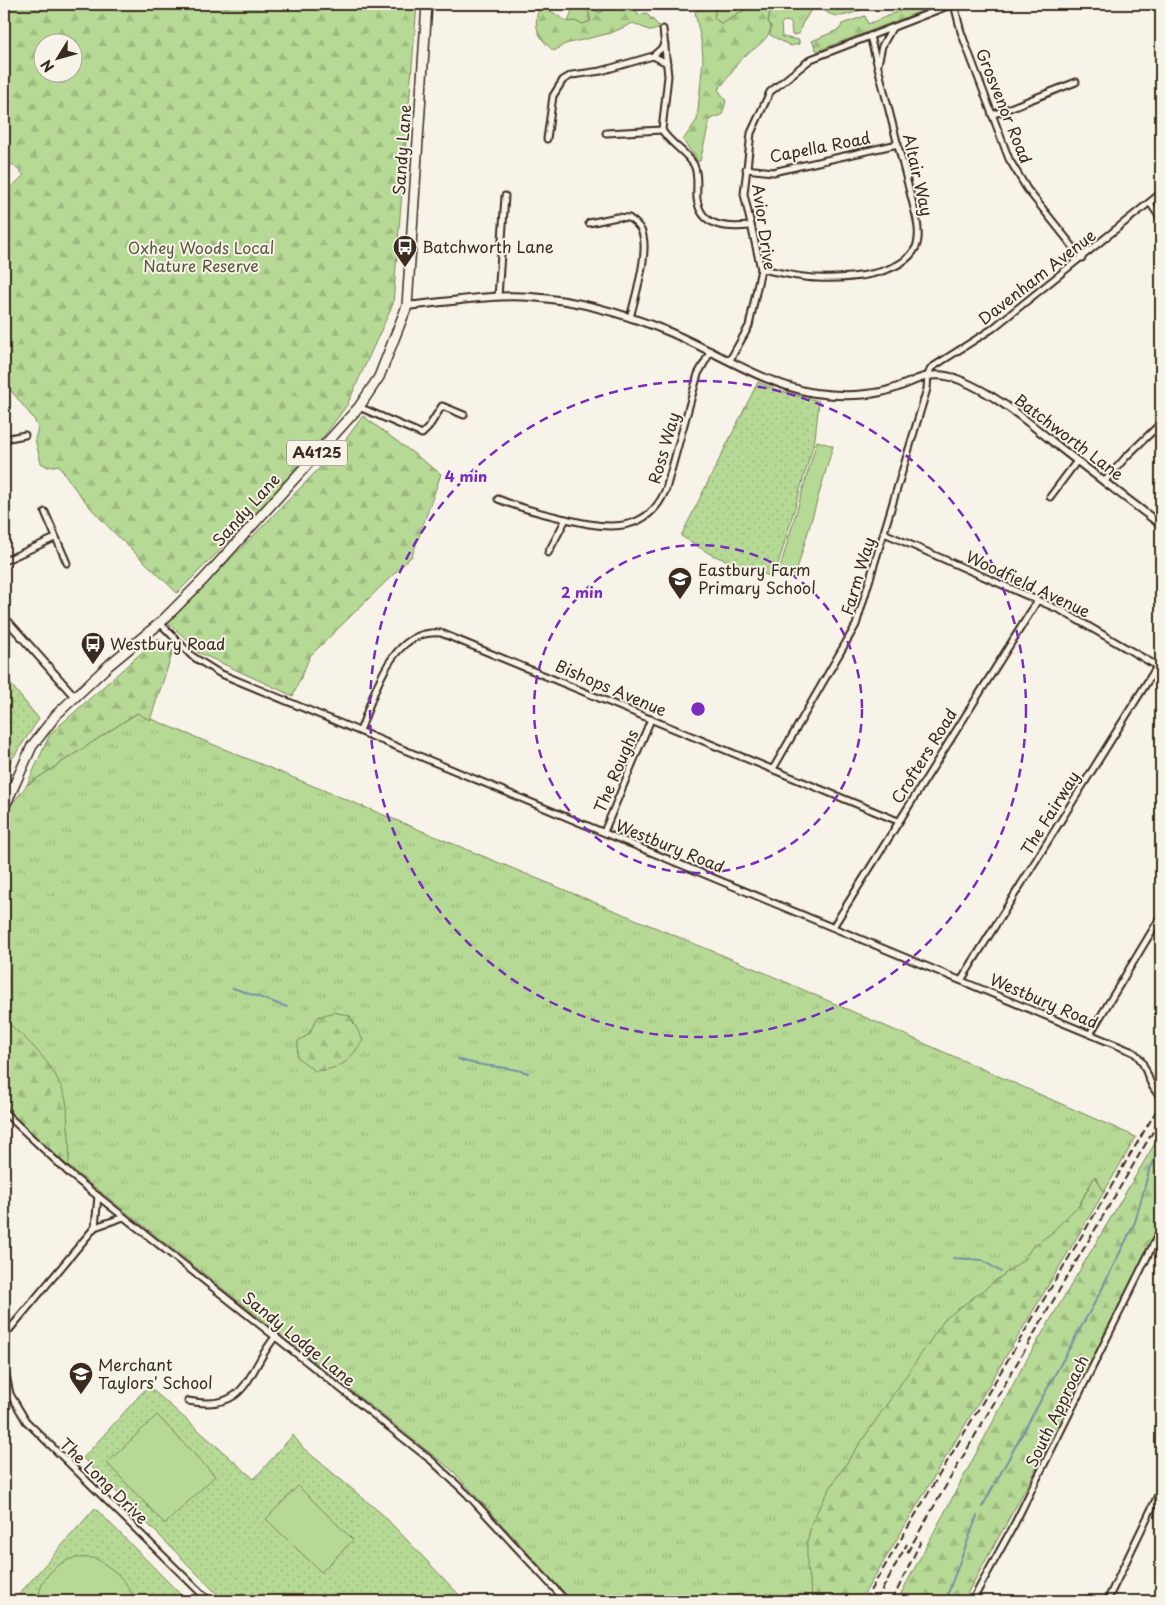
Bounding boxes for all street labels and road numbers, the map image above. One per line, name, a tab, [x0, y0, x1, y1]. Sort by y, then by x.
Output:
street label: Grosvenor Road	[971, 44, 1039, 167]
street label: Sandy Lane	[386, 104, 416, 196]
street label: Capella Road	[767, 125, 872, 168]
street label: Altair Way	[898, 131, 940, 218]
street label: Avior Drive	[747, 182, 783, 271]
street label: Davenham Avenue	[973, 223, 1100, 330]
street label: Batchworth Lane	[1010, 387, 1129, 485]
street label: Ross Way	[641, 409, 685, 486]
road number: A4125	[287, 440, 347, 466]
street label: Sandy Lane	[206, 467, 285, 551]
street label: Farm Way	[834, 534, 880, 618]
street label: Woodfield Avenue	[962, 544, 1095, 623]
street label: Bishops Avenue	[552, 653, 671, 721]
street label: Crofters Road	[884, 703, 962, 808]
street label: The Roughs	[587, 725, 643, 816]
street label: The Fairway	[1014, 766, 1084, 859]
street label: Westbury Road	[612, 812, 728, 878]
street label: Westbury Road	[987, 966, 1102, 1034]
street label: Sandy Lodge Lane	[238, 1285, 361, 1391]
street label: South Approach	[1019, 1351, 1094, 1471]
street label: The Long Drive	[55, 1432, 154, 1529]

